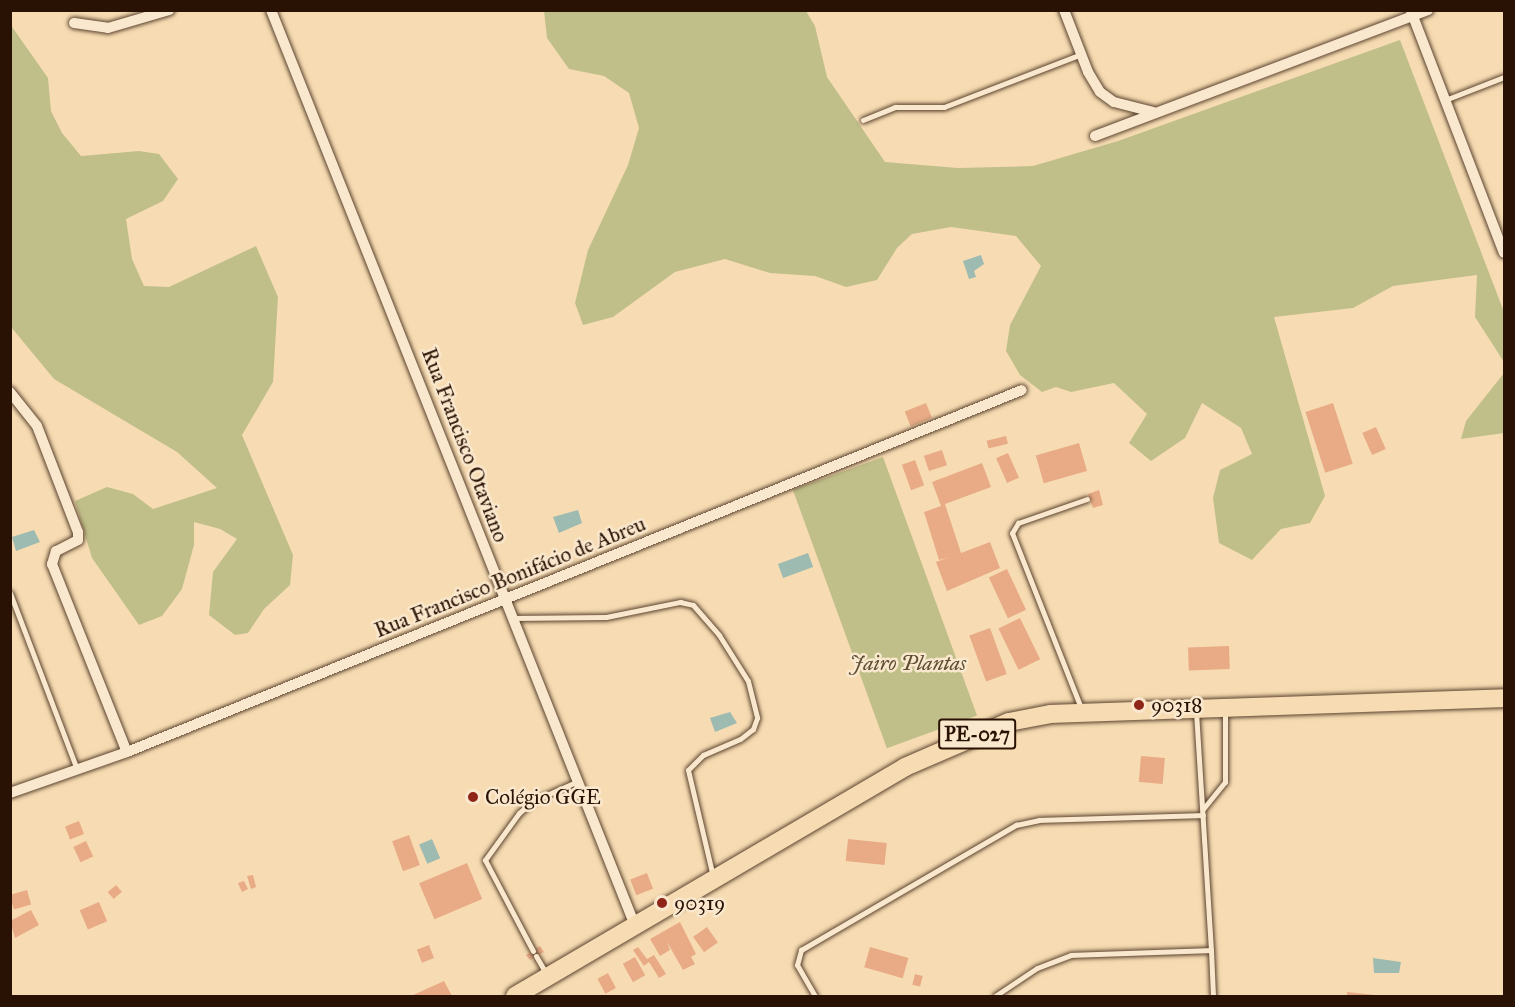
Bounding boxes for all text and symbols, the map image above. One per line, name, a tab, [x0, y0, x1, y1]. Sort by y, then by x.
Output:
street label: Rua Francisco Otaviano	[416, 344, 514, 546]
street label: Rua Francisco Bonifácio de Abreu	[371, 511, 649, 643]
park label: Jairo Plantas	[850, 650, 966, 676]
place label: 90318	[1151, 692, 1202, 718]
marker: 90318	[1132, 698, 1146, 712]
road number: PE-027	[938, 717, 1016, 751]
place label: Colégio GGE	[485, 784, 601, 810]
marker: Colégio GGE	[466, 790, 480, 804]
place label: 90319	[674, 890, 725, 916]
marker: 90319	[655, 896, 669, 910]

